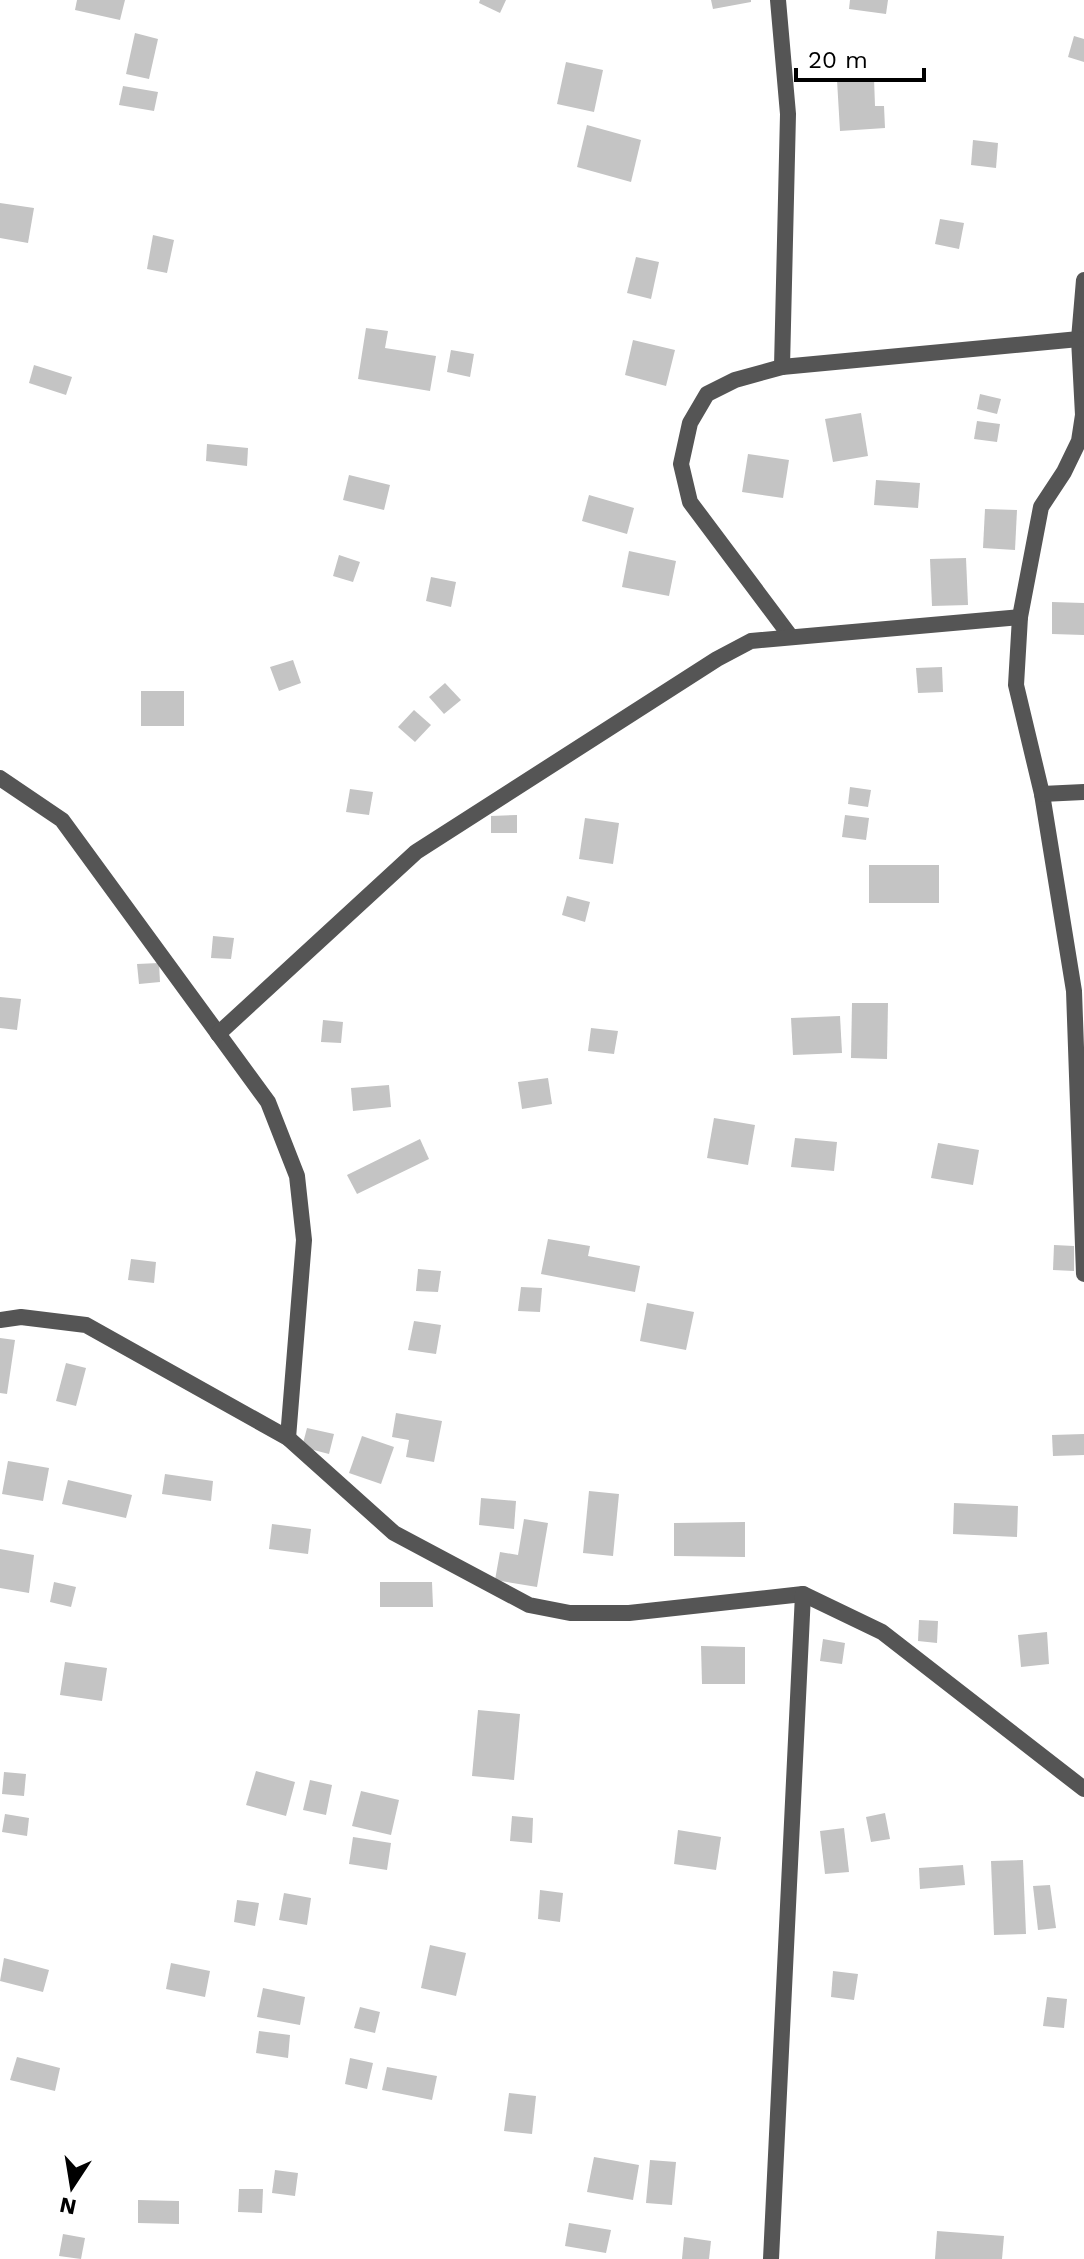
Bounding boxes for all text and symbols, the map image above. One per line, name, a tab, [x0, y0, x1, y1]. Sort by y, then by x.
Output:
scale bar	[796, 32, 924, 82]
text: 20 m	[808, 46, 868, 74]
north arrow	[32, 2147, 112, 2227]
text: N	[57, 2192, 79, 2220]

